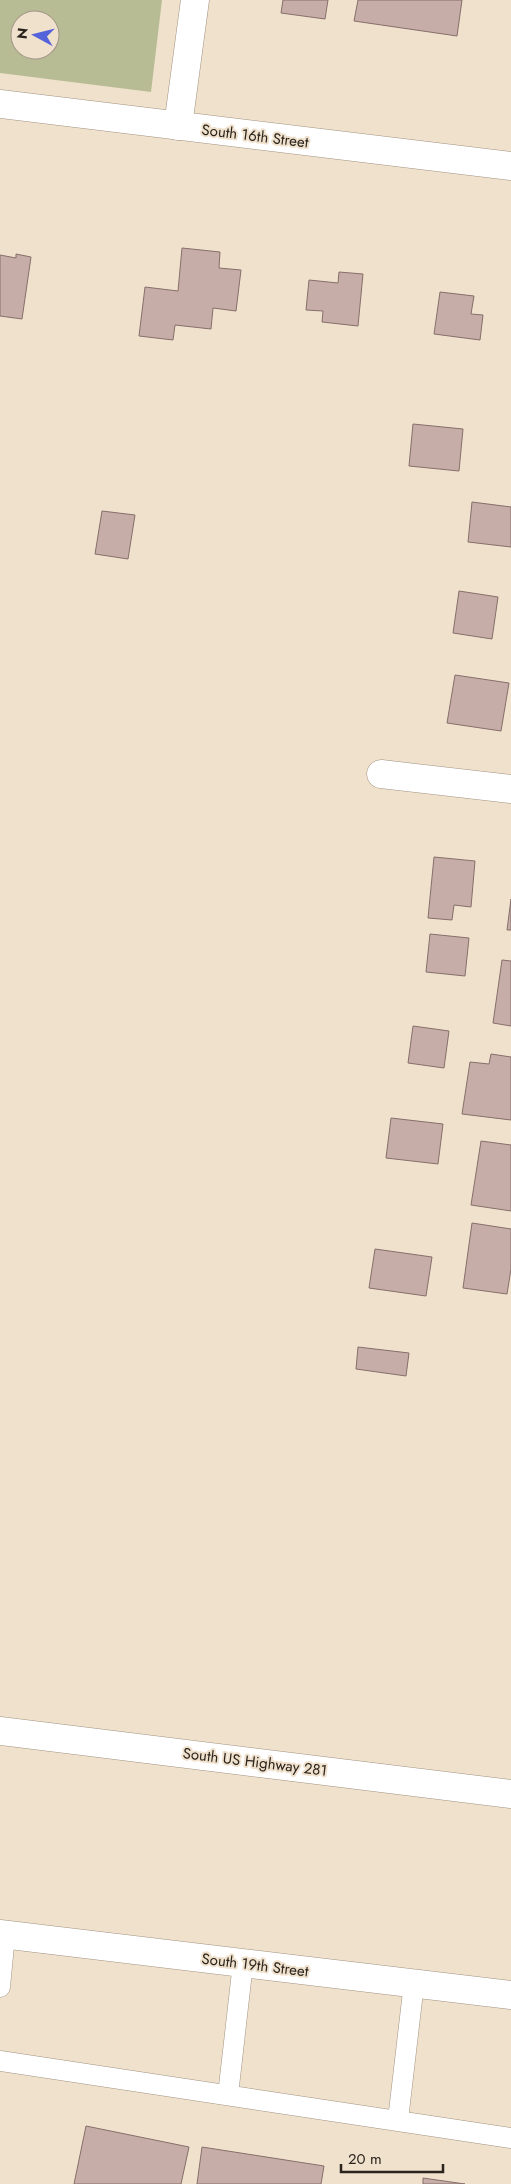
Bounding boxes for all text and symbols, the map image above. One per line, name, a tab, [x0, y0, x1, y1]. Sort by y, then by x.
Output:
north arrow	[10, 10, 60, 60]
text: N	[11, 27, 33, 40]
street label: South 16th Street	[200, 119, 310, 154]
street label: South US Highway 281	[182, 1742, 328, 1782]
street label: South 19th Street	[200, 1948, 310, 1983]
scale bar	[341, 2142, 444, 2174]
text: 20 m	[348, 2148, 382, 2170]

